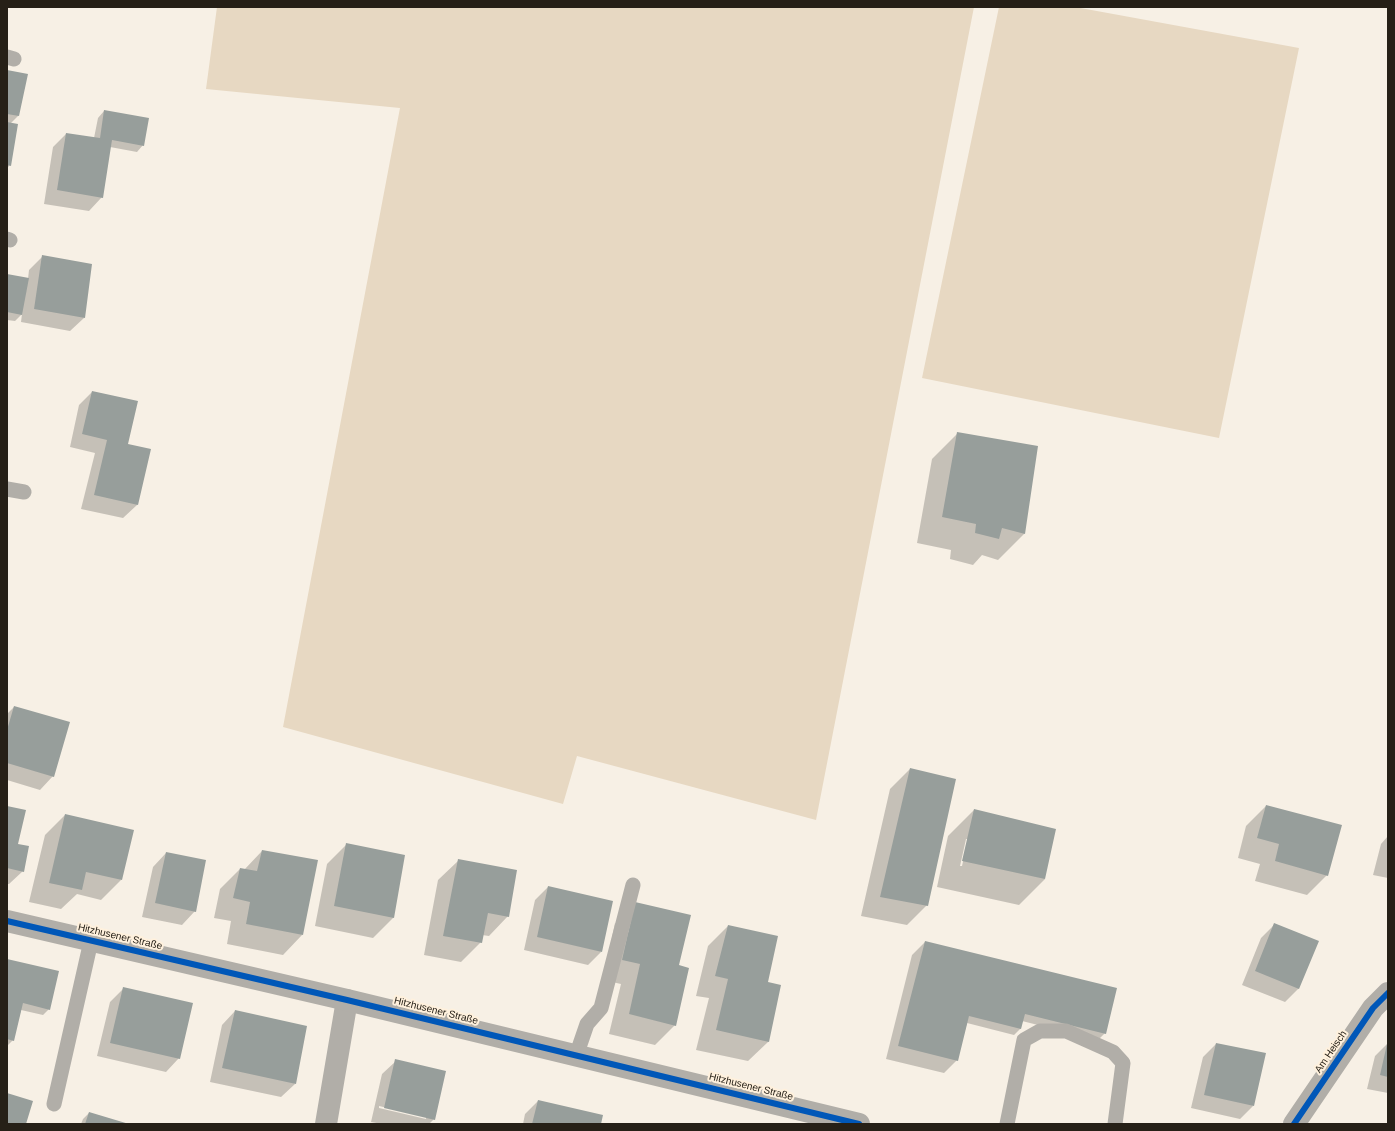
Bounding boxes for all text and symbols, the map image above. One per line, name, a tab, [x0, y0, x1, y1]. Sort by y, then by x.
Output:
street label: Hitzhusener Straße	[77, 921, 163, 953]
street label: Hitzhusener Straße	[393, 995, 479, 1027]
street label: Am Heisch	[1313, 1029, 1349, 1075]
street label: Hitzhusener Straße	[708, 1071, 794, 1103]

